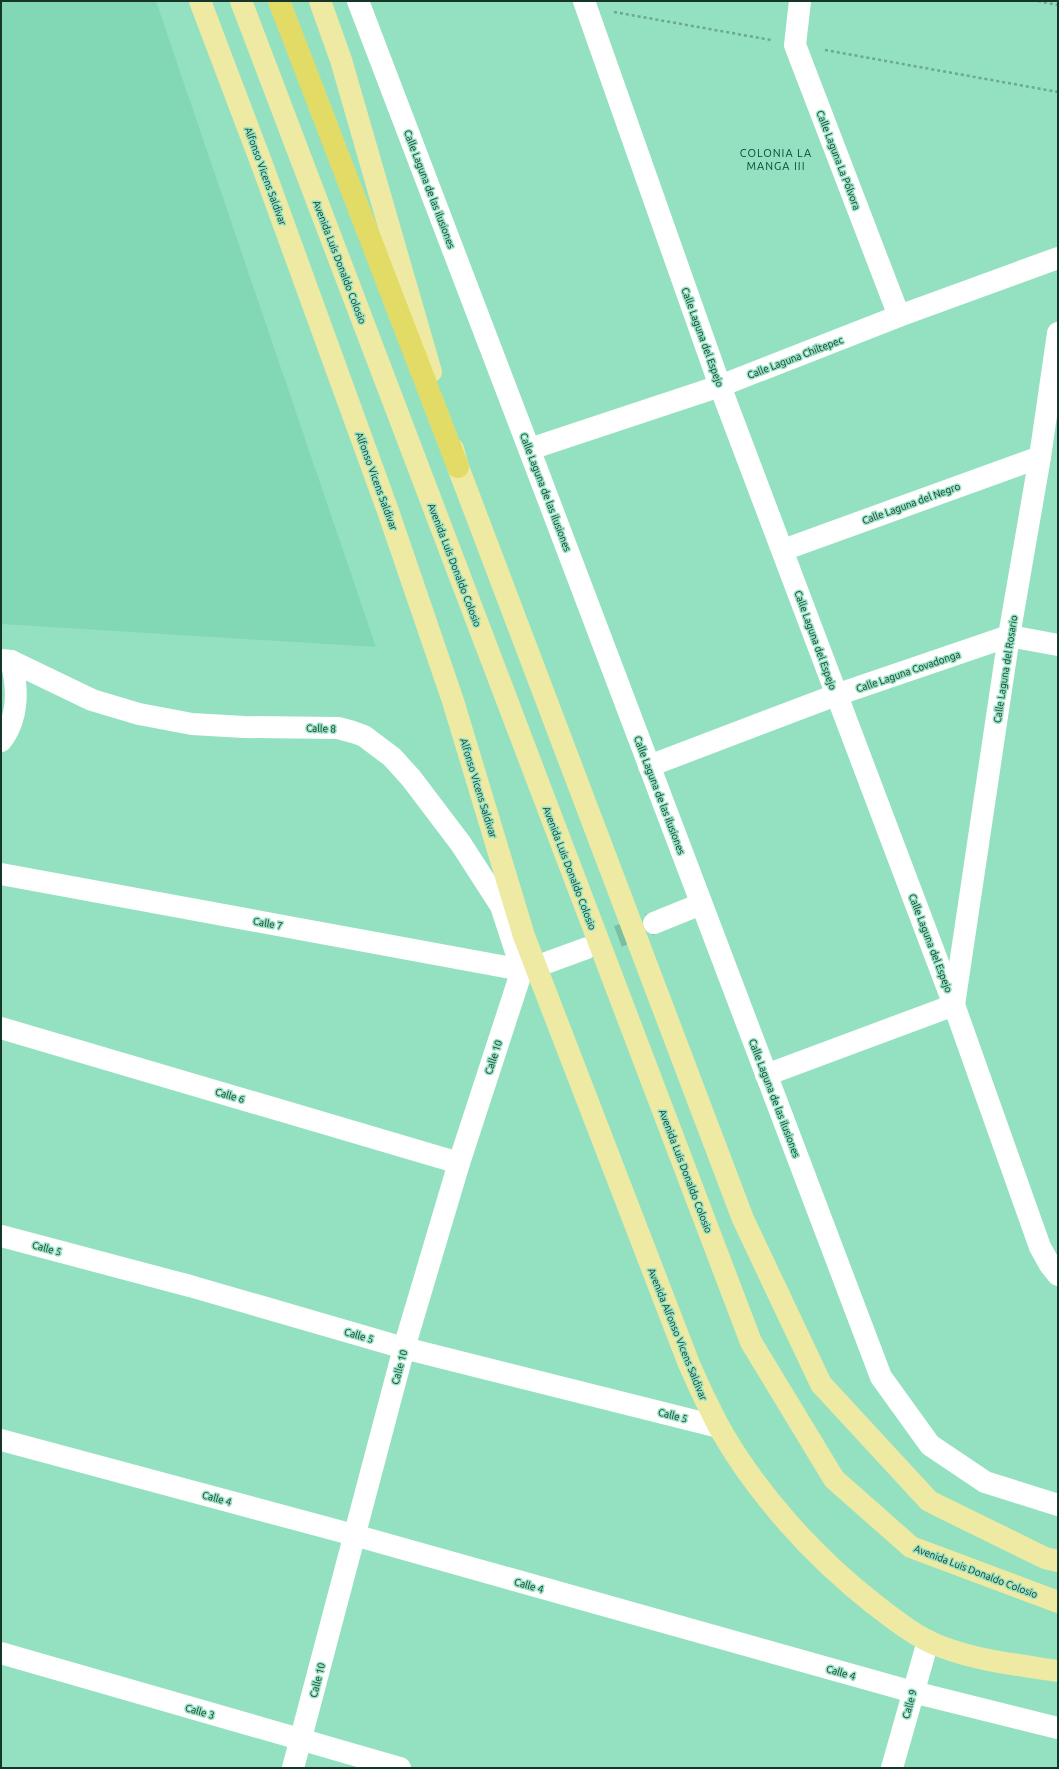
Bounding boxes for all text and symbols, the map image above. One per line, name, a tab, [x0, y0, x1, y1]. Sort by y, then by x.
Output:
street label: Calle Laguna La Pólvora	[814, 109, 863, 211]
street label: Alfonso Vicens Saldivar	[243, 126, 288, 227]
street label: Calle Laguna de las ilusiones	[402, 128, 457, 250]
district label: COLONIA LA MANGA III	[740, 147, 812, 172]
street label: Avenida Luis Donaldo Colosio	[311, 199, 368, 326]
street label: Calle Laguna del Espejo	[679, 286, 726, 389]
street label: Calle Laguna Chiltepec	[746, 334, 845, 381]
street label: Alfonso Vicens Saldivar	[354, 431, 399, 532]
street label: Calle Laguna de las ilusiones	[518, 431, 573, 553]
street label: Calle Laguna del Negro	[861, 481, 962, 526]
street label: Avenida Luis Donaldo Colosio	[426, 502, 483, 629]
street label: Calle Laguna del Espejo	[792, 589, 839, 692]
street label: Calle Laguna del Rosario	[992, 614, 1019, 724]
street label: Calle Laguna Covadonga	[855, 648, 962, 694]
street label: Calle 8	[306, 722, 337, 735]
street label: Calle Laguna de las ilusiones	[632, 734, 687, 856]
street label: Alfonso Vicens Saldivar	[458, 737, 499, 839]
street label: Avenida Luis Donaldo Colosio	[541, 805, 598, 932]
street label: Calle Laguna del Espejo	[907, 892, 955, 994]
street label: Calle 7	[252, 915, 284, 932]
street label: Calle Laguna de las ilusiones	[747, 1037, 802, 1159]
street label: Calle 10	[483, 1038, 504, 1076]
street label: Calle 6	[214, 1086, 246, 1105]
street label: Avenida Luis Donaldo Colosio	[657, 1108, 714, 1235]
street label: Calle 5	[31, 1239, 63, 1258]
street label: Avenida Alfonso Vicens Saldivar	[646, 1266, 709, 1402]
street label: Calle 5	[343, 1326, 375, 1345]
street label: Calle 10	[390, 1348, 409, 1386]
street label: Calle 5	[657, 1407, 689, 1424]
street label: Calle 4	[201, 1489, 233, 1508]
street label: Avenida Luis Donaldo Colosio	[912, 1543, 1039, 1600]
street label: Calle 4	[513, 1576, 545, 1595]
street label: Calle 10	[308, 1661, 327, 1699]
street label: Calle 4	[825, 1663, 857, 1682]
street label: Calle 9	[900, 1688, 919, 1720]
street label: Calle 3	[184, 1702, 216, 1721]

